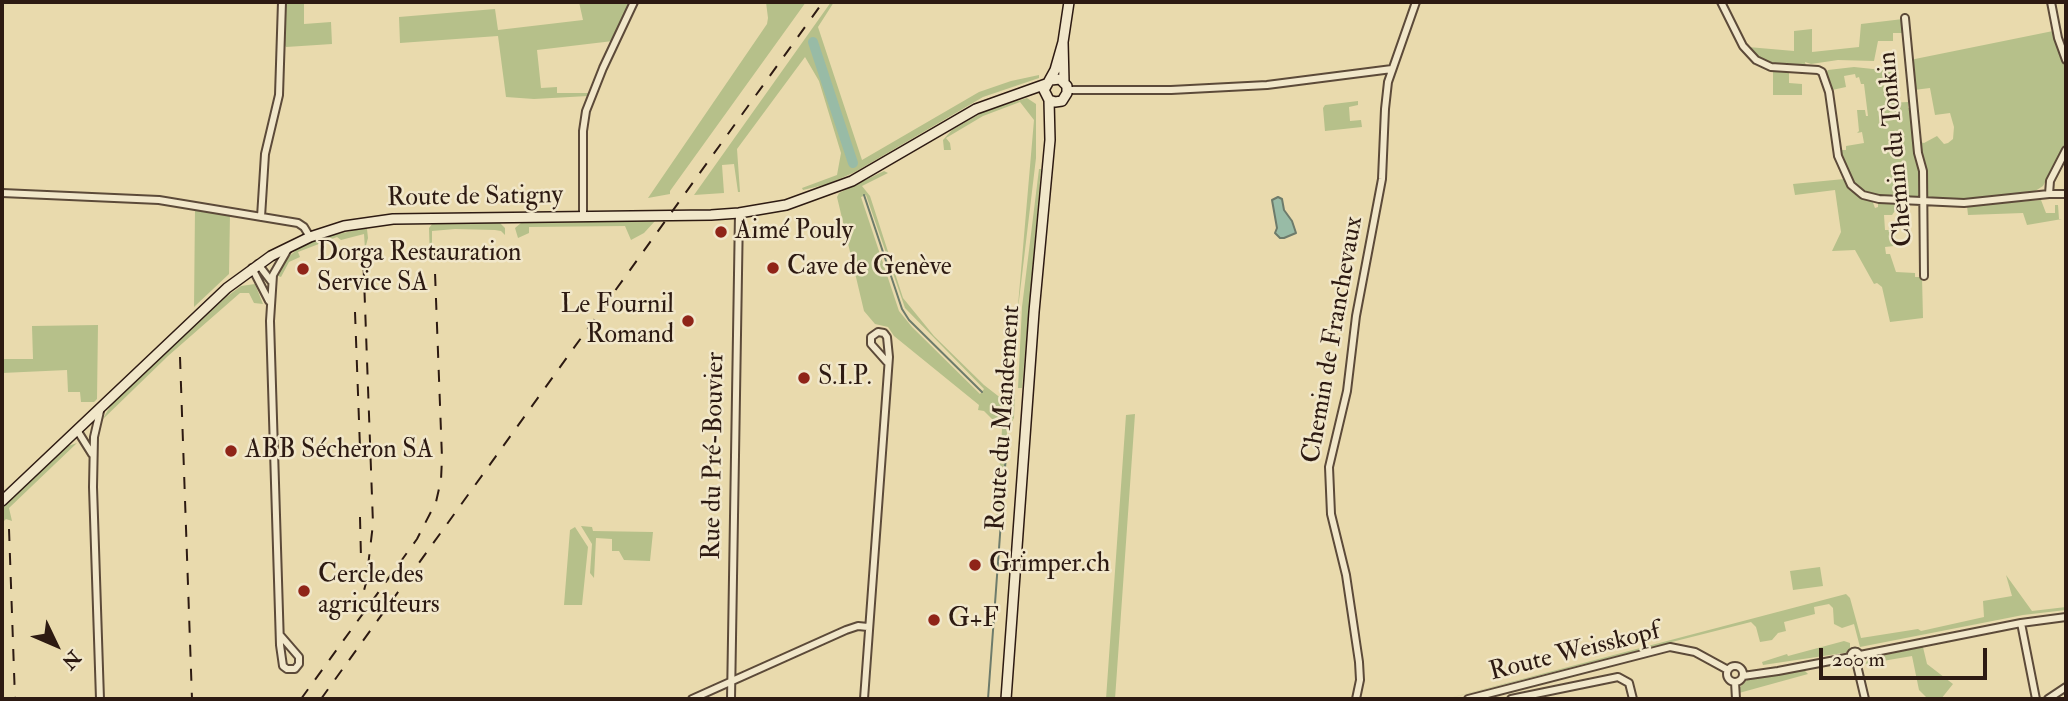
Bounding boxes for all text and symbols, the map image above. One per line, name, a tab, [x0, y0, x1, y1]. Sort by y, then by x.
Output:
street label: Chemin du Tonkin	[1873, 50, 1921, 248]
street label: Route de Satigny	[387, 181, 563, 215]
street label: Chemin de Franchevaux	[1297, 214, 1371, 466]
place label: Aimé Pouly	[735, 216, 853, 248]
marker: Aimé Pouly	[713, 224, 729, 240]
place label: Dorga Restauration Service SA	[317, 238, 522, 300]
place label: Cave de Genève	[787, 252, 951, 284]
marker: Cave de Genève	[765, 260, 781, 276]
marker: Dorga Restauration Service SA	[295, 261, 311, 277]
place label: Le Fournil Romand	[560, 290, 674, 352]
street label: Route du Mandement	[982, 304, 1028, 532]
marker: Le Fournil Romand	[680, 313, 696, 329]
street label: Rue du Pré-Bouvier	[698, 352, 732, 560]
place label: S.I.P.	[818, 362, 872, 394]
marker: S.I.P.	[796, 370, 812, 386]
place label: ABB Sécheron SA	[245, 435, 433, 467]
marker: ABB Sécheron SA	[223, 443, 239, 459]
place label: Grimper.ch	[989, 549, 1110, 581]
marker: Grimper.ch	[967, 557, 983, 573]
place label: Cercle des agriculteurs	[318, 560, 440, 622]
marker: Cercle des agriculteurs	[296, 583, 312, 599]
place label: G+F	[948, 604, 999, 636]
north arrow	[21, 610, 91, 680]
marker: G+F	[926, 612, 942, 628]
street label: Route Weisskopf	[1486, 617, 1664, 689]
scale bar	[1823, 634, 1991, 678]
text: N	[57, 645, 86, 674]
text: 200 m	[1832, 646, 1885, 673]

